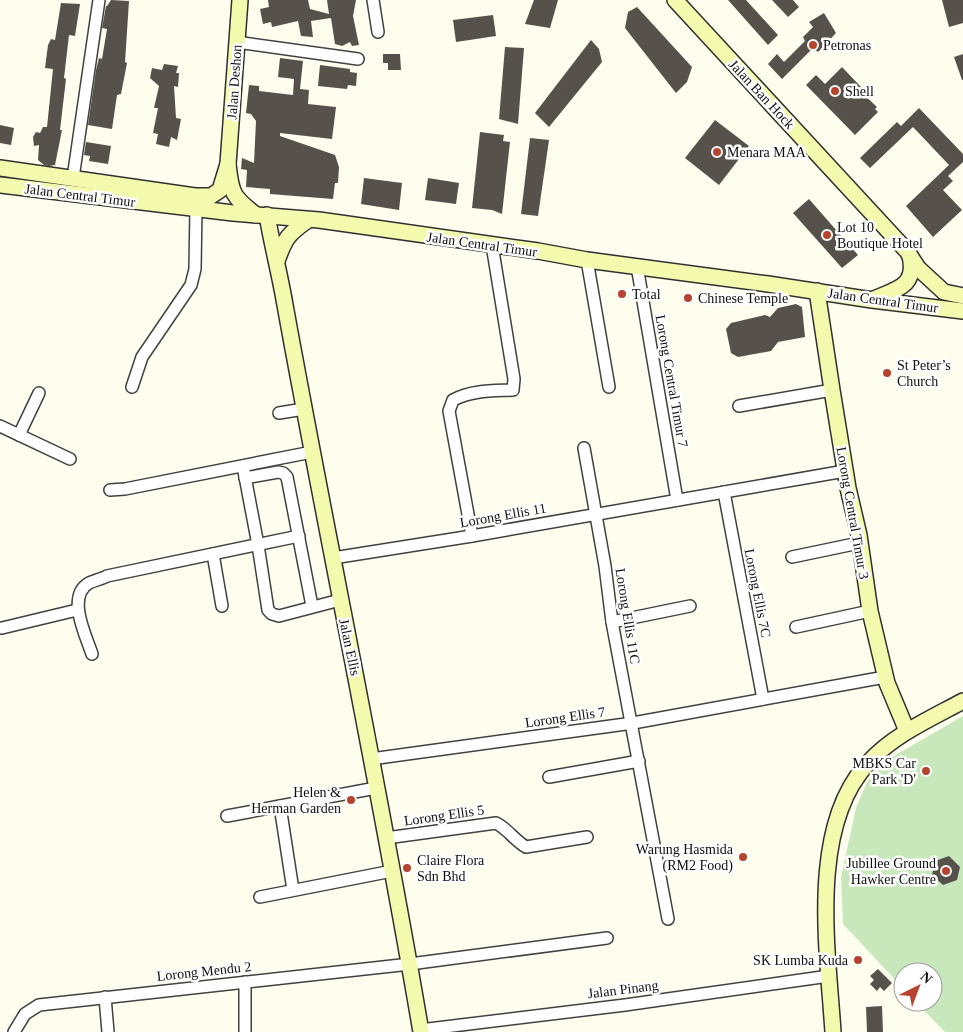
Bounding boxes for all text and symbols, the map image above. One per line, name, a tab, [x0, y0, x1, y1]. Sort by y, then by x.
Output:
place label: Petronas	[823, 38, 871, 53]
marker: Petronas	[807, 39, 819, 51]
street label: Jalan Deshon	[224, 44, 245, 120]
street label: Jalan Ban Hock	[726, 57, 797, 132]
place label: Shell	[845, 84, 874, 99]
marker: Shell	[829, 85, 841, 97]
place label: Menara MAA	[727, 145, 807, 160]
marker: Menara MAA	[711, 146, 723, 158]
street label: Jalan Central Timur	[24, 181, 136, 210]
place label: Lot 10 Boutique Hotel	[837, 220, 923, 251]
street label: Jalan Central Timur	[426, 229, 538, 260]
marker: Lot 10 Boutique Hotel	[821, 229, 833, 241]
street label: Jalan Central Timur	[827, 285, 939, 316]
place label: Total	[632, 287, 661, 302]
marker: Total	[616, 288, 628, 300]
place label: Chinese Temple	[698, 291, 788, 306]
marker: Chinese Temple	[682, 292, 694, 304]
street label: Lorong Central Timur 7	[652, 314, 691, 448]
place label: St Peter’s Church	[897, 358, 951, 389]
marker: St Peter’s Church	[881, 367, 893, 379]
street label: Lorong Central Timur 3	[833, 446, 872, 580]
street label: Lorong Ellis 11	[459, 501, 547, 530]
street label: Lorong Ellis 7C	[742, 547, 773, 639]
street label: Lorong Ellis 11C	[613, 567, 642, 665]
street label: Jalan Ellis	[336, 617, 363, 677]
street label: Lorong Ellis 7	[524, 704, 606, 731]
place label: MBKS Car Park 'D'	[853, 756, 916, 787]
marker: MBKS Car Park 'D'	[920, 765, 932, 777]
place label: Helen & Herman Garden	[251, 785, 341, 816]
marker: Helen & Herman Garden	[345, 794, 357, 806]
street label: Lorong Ellis 5	[403, 802, 485, 829]
place label: Warung Hasmida (RM2 Food)	[636, 842, 734, 874]
marker: Warung Hasmida (RM2 Food)	[737, 851, 749, 863]
place label: Claire Flora Sdn Bhd	[417, 853, 485, 884]
place label: Jubillee Ground Hawker Centre	[846, 856, 936, 887]
marker: Claire Flora Sdn Bhd	[401, 862, 413, 874]
marker: Jubillee Ground Hawker Centre	[940, 865, 952, 877]
place label: SK Lumba Kuda	[753, 953, 849, 968]
marker: SK Lumba Kuda	[852, 954, 864, 966]
street label: Lorong Mendu 2	[156, 959, 252, 984]
north arrow	[893, 962, 943, 1012]
text: N	[918, 969, 935, 987]
street label: Jalan Pinang	[587, 978, 659, 1001]

